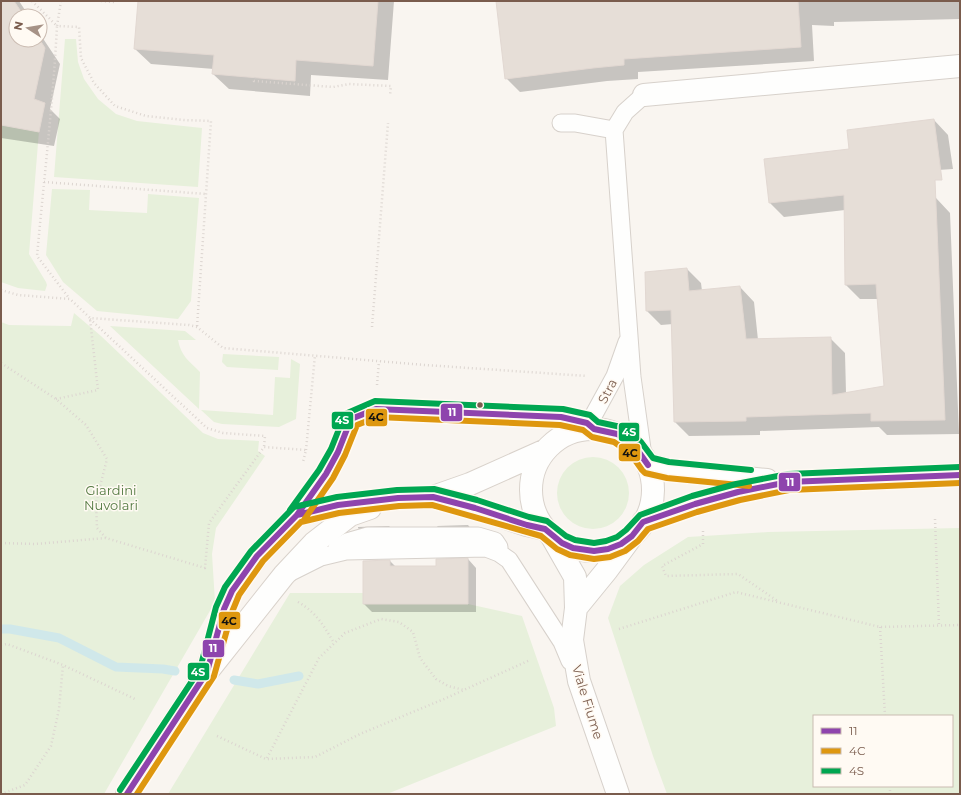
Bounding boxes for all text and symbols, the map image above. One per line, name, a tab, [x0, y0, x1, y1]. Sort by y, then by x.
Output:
north arrow	[8, 8, 48, 48]
text: N	[10, 20, 26, 32]
street label: Stra	[594, 376, 620, 406]
unlabelled marker	[475, 400, 485, 410]
line badge: 11	[440, 403, 463, 422]
text: 11	[448, 405, 456, 419]
line badge: 4C	[365, 408, 388, 427]
text: 4C	[368, 410, 384, 424]
line badge: 4S	[331, 411, 354, 430]
text: 4S	[335, 413, 349, 427]
line badge: 4S	[618, 422, 640, 442]
text: 4S	[622, 425, 636, 439]
line badge: 4C	[618, 443, 641, 462]
text: 4C	[622, 446, 638, 460]
line badge: 11	[778, 472, 801, 492]
text: 11	[786, 475, 794, 489]
park label: Giardini Nuvolari	[84, 482, 138, 513]
line badge: 4C	[218, 611, 241, 630]
text: 4C	[221, 614, 237, 628]
line badge: 11	[202, 639, 225, 658]
text: 11	[209, 641, 217, 655]
line badge: 4S	[187, 662, 210, 681]
street label: Viale Fiume	[569, 663, 607, 741]
text: 4S	[191, 665, 205, 679]
legend	[813, 715, 953, 787]
text: 11	[849, 723, 858, 738]
text: 4C	[849, 743, 866, 758]
text: 4S	[849, 763, 864, 778]

